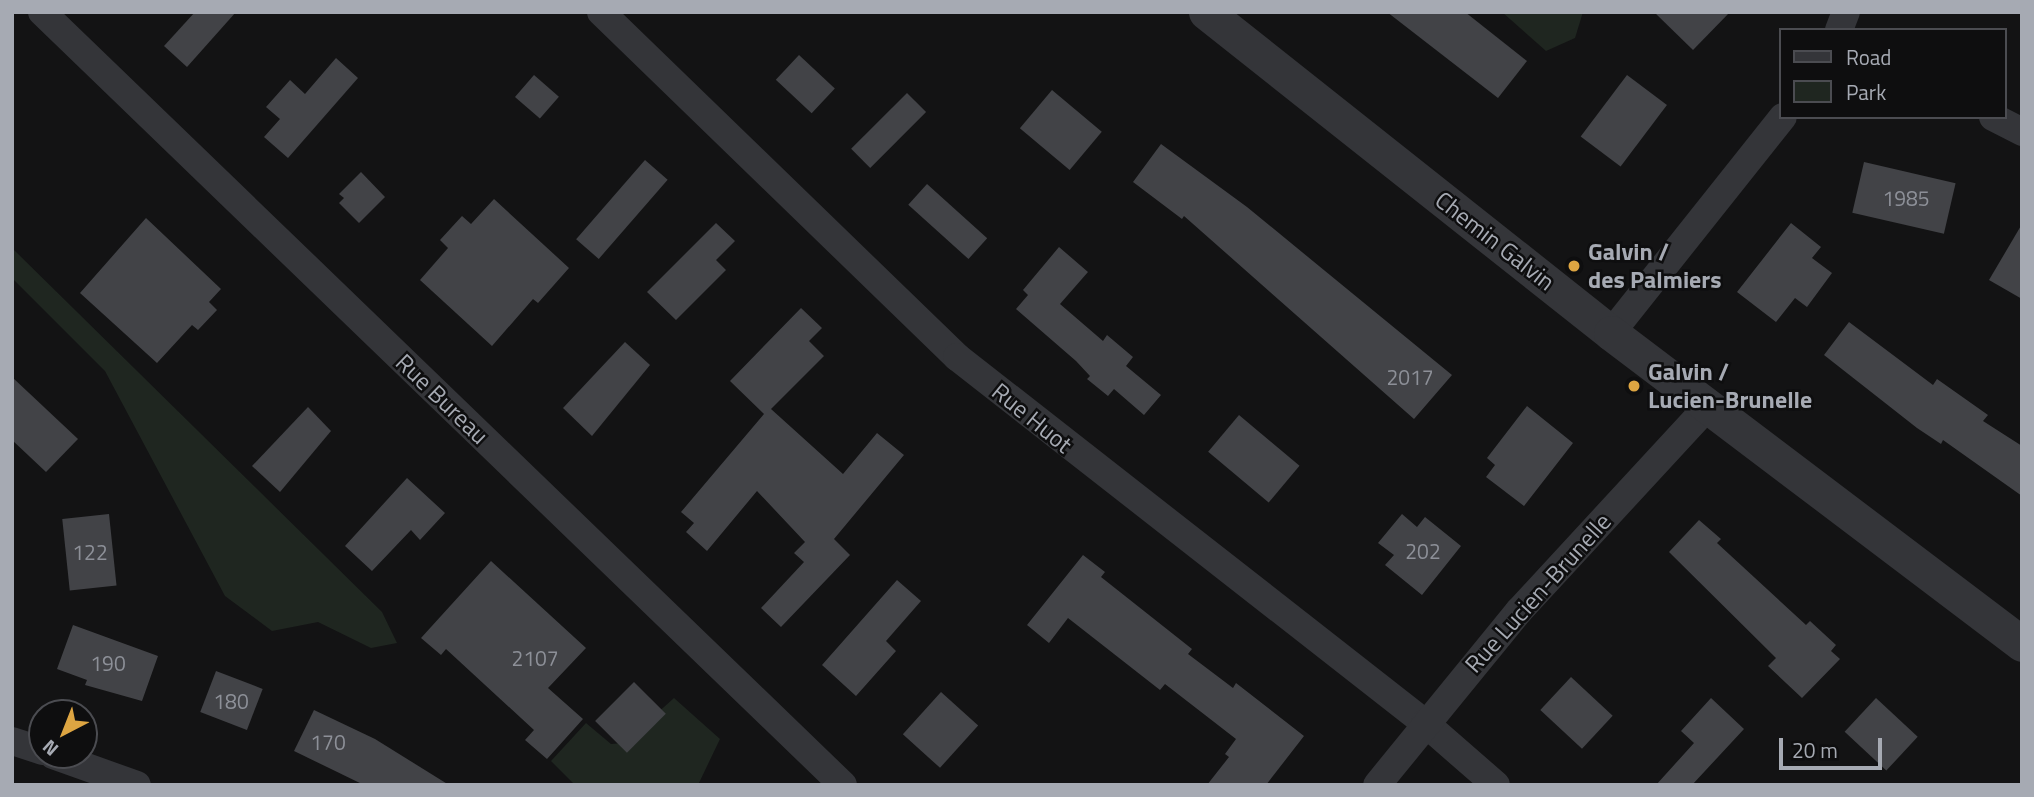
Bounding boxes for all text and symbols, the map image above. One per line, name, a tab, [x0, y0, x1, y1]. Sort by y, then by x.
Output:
legend	[1778, 28, 2006, 119]
text: Road	[1846, 41, 1891, 73]
text: Park	[1846, 76, 1886, 108]
street label: Chemin Galvin	[1430, 185, 1560, 297]
house number: 1985	[1882, 185, 1930, 211]
place label: Galvin / des Palmiers	[1588, 238, 1722, 294]
marker: Galvin / des Palmiers	[1566, 258, 1582, 274]
street label: Rue Bureau	[390, 348, 494, 450]
place label: Galvin / Lucien-Brunelle	[1648, 358, 1812, 414]
house number: 2017	[1386, 364, 1434, 390]
street label: Rue Huot	[986, 377, 1078, 459]
marker: Galvin / Lucien-Brunelle	[1626, 378, 1642, 394]
street label: Rue Lucien-Brunelle	[1459, 507, 1617, 679]
house number: 202	[1405, 538, 1441, 564]
house number: 122	[72, 539, 108, 565]
house number: 2107	[511, 645, 559, 671]
house number: 190	[90, 650, 126, 676]
house number: 180	[213, 688, 249, 714]
north arrow	[28, 699, 98, 769]
scale bar	[1782, 724, 1885, 768]
house number: 170	[310, 729, 346, 755]
text: N	[35, 733, 65, 764]
text: 20 m	[1792, 734, 1838, 766]

